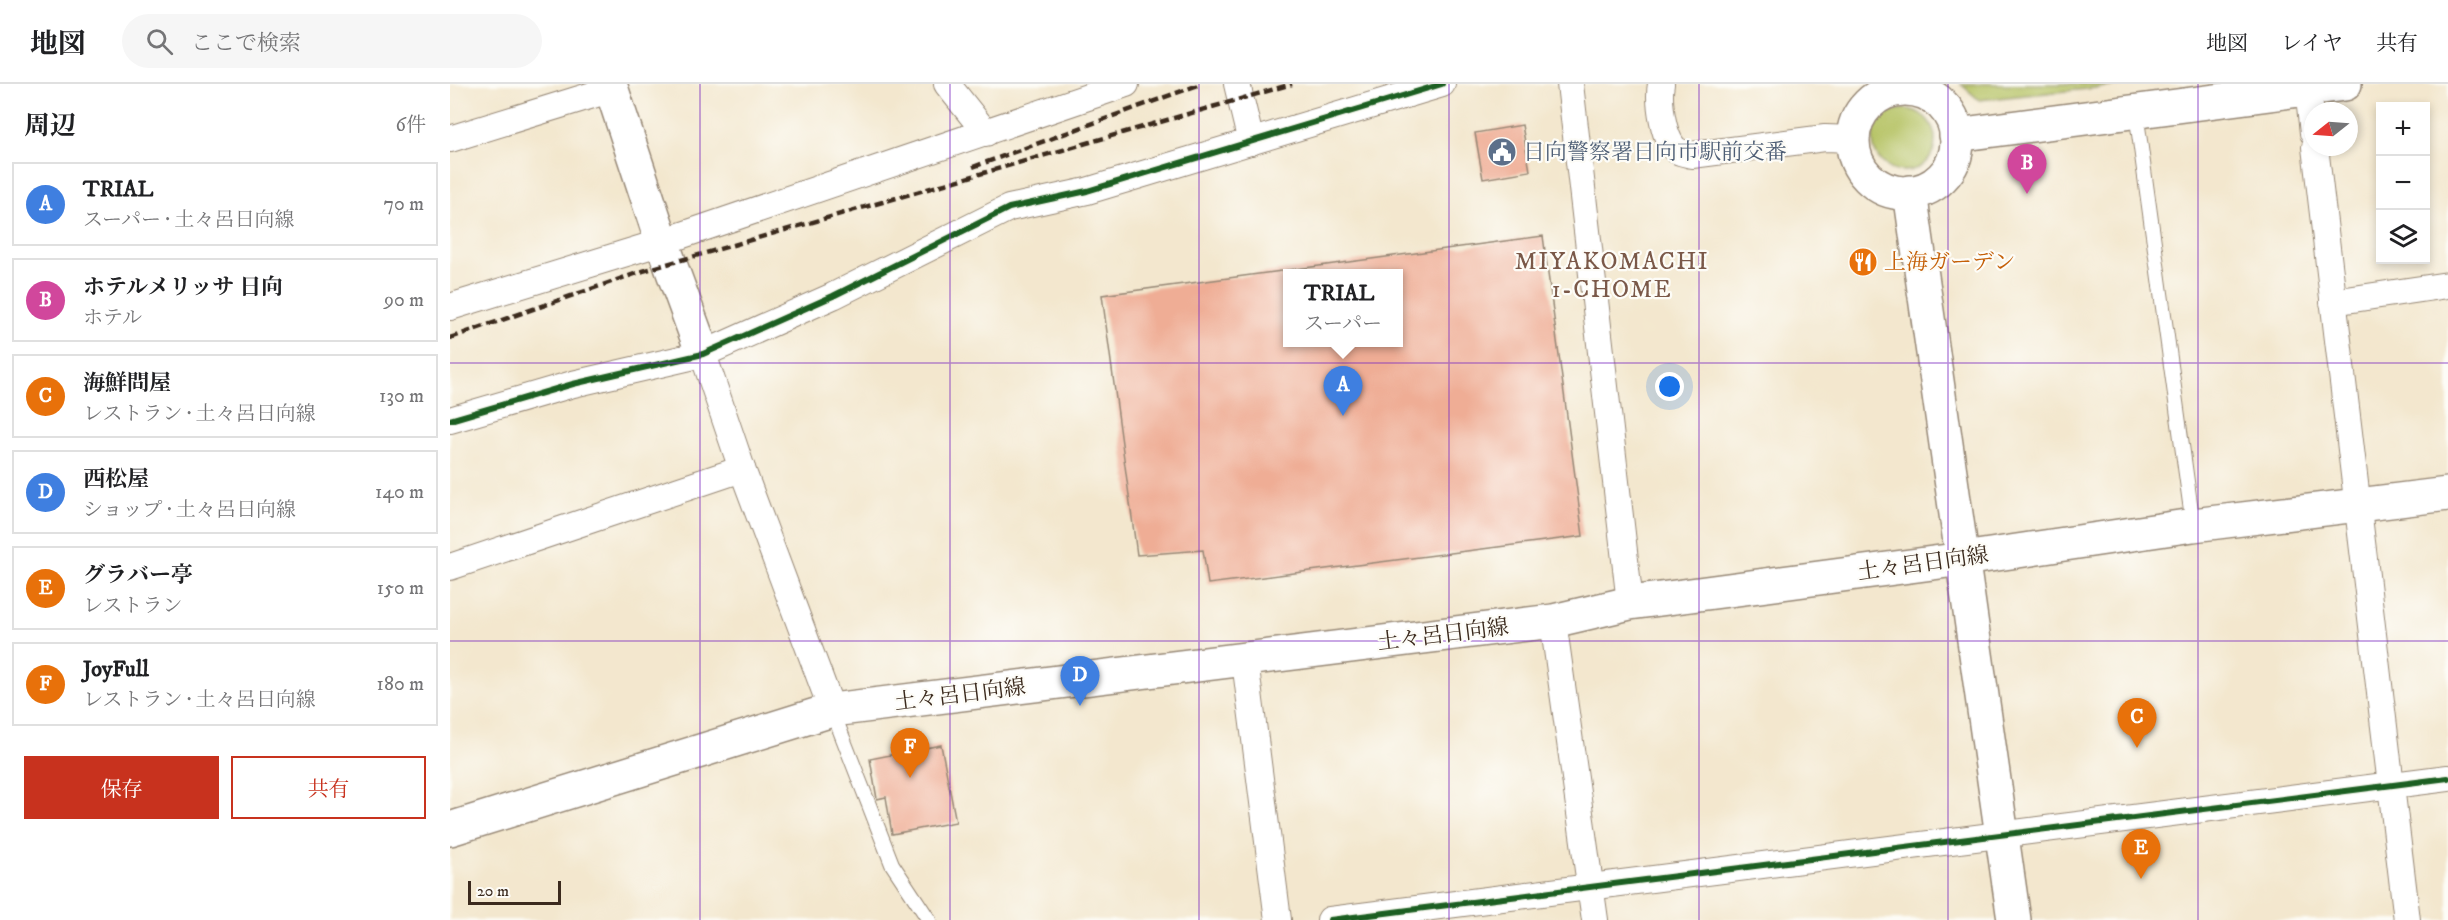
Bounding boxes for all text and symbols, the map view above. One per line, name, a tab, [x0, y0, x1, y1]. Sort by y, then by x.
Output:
search box	[122, 14, 542, 68]
icon: search	[143, 25, 176, 58]
text: 地図	[30, 27, 86, 62]
text: ここで検索	[191, 30, 301, 57]
text: 地図	[2206, 31, 2248, 57]
text: レイヤ	[2281, 31, 2343, 57]
text: 共有	[2376, 31, 2418, 57]
north arrow	[2304, 102, 2358, 156]
map controls	[2376, 102, 2430, 264]
button: +	[2376, 102, 2430, 156]
text: 周辺	[24, 110, 76, 143]
text: 6件	[396, 113, 426, 138]
public building icon: 日向警察署日向市駅前交番	[1486, 136, 1518, 168]
place label: 日向警察署日向市駅前交番	[1523, 139, 1787, 166]
pin: B	[2008, 144, 2046, 194]
button: −	[2376, 156, 2430, 210]
text: TRIAL	[83, 176, 153, 203]
text: A	[39, 192, 52, 217]
text: 70 m	[383, 192, 424, 217]
text: スーパー · 土々呂日向線	[83, 208, 294, 233]
button: layers	[2376, 210, 2430, 264]
restaurant icon: 上海ガーデン	[1847, 246, 1879, 278]
district label: MIYAKOMACHI 1-CHOME	[1515, 247, 1709, 305]
place label: 上海ガーデン	[1884, 249, 2016, 276]
popup	[1283, 269, 1403, 347]
text: ホテルメリッサ 日向	[83, 274, 283, 301]
text: TRIAL	[1304, 280, 1374, 307]
text: B	[39, 288, 52, 313]
text: 90 m	[384, 288, 424, 313]
text: ホテル	[83, 306, 142, 331]
text: スーパー	[1304, 312, 1382, 337]
pin: A	[1324, 366, 1362, 416]
text: 海鮮問屋	[83, 370, 171, 397]
your location	[1655, 372, 1684, 401]
text: C	[39, 384, 52, 409]
text: 130 m	[379, 384, 424, 409]
text: レストラン · 土々呂日向線	[83, 402, 316, 427]
text: 西松屋	[83, 466, 149, 493]
text: D	[38, 480, 53, 505]
text: 140 m	[375, 480, 424, 505]
text: ショップ · 土々呂日向線	[83, 498, 296, 523]
street label: 土々呂日向線	[1856, 541, 1990, 587]
text: グラバー亭	[83, 562, 193, 589]
text: E	[38, 576, 53, 601]
text: 150 m	[377, 576, 424, 601]
text: レストラン	[83, 594, 182, 619]
street label: 土々呂日向線	[1376, 614, 1510, 656]
text: JoyFull	[83, 656, 149, 683]
pin: D	[1060, 656, 1100, 706]
text: F	[39, 672, 52, 697]
text: 180 m	[377, 672, 424, 697]
street label: 土々呂日向線	[893, 674, 1027, 716]
text: レストラン · 土々呂日向線	[83, 688, 316, 713]
pin: C	[2118, 698, 2156, 748]
pin: F	[890, 728, 930, 778]
button: 保存	[24, 756, 219, 819]
button: 共有	[231, 756, 426, 819]
pin: E	[2122, 830, 2160, 879]
scale bar	[468, 878, 561, 906]
text: 20 m	[477, 881, 509, 901]

